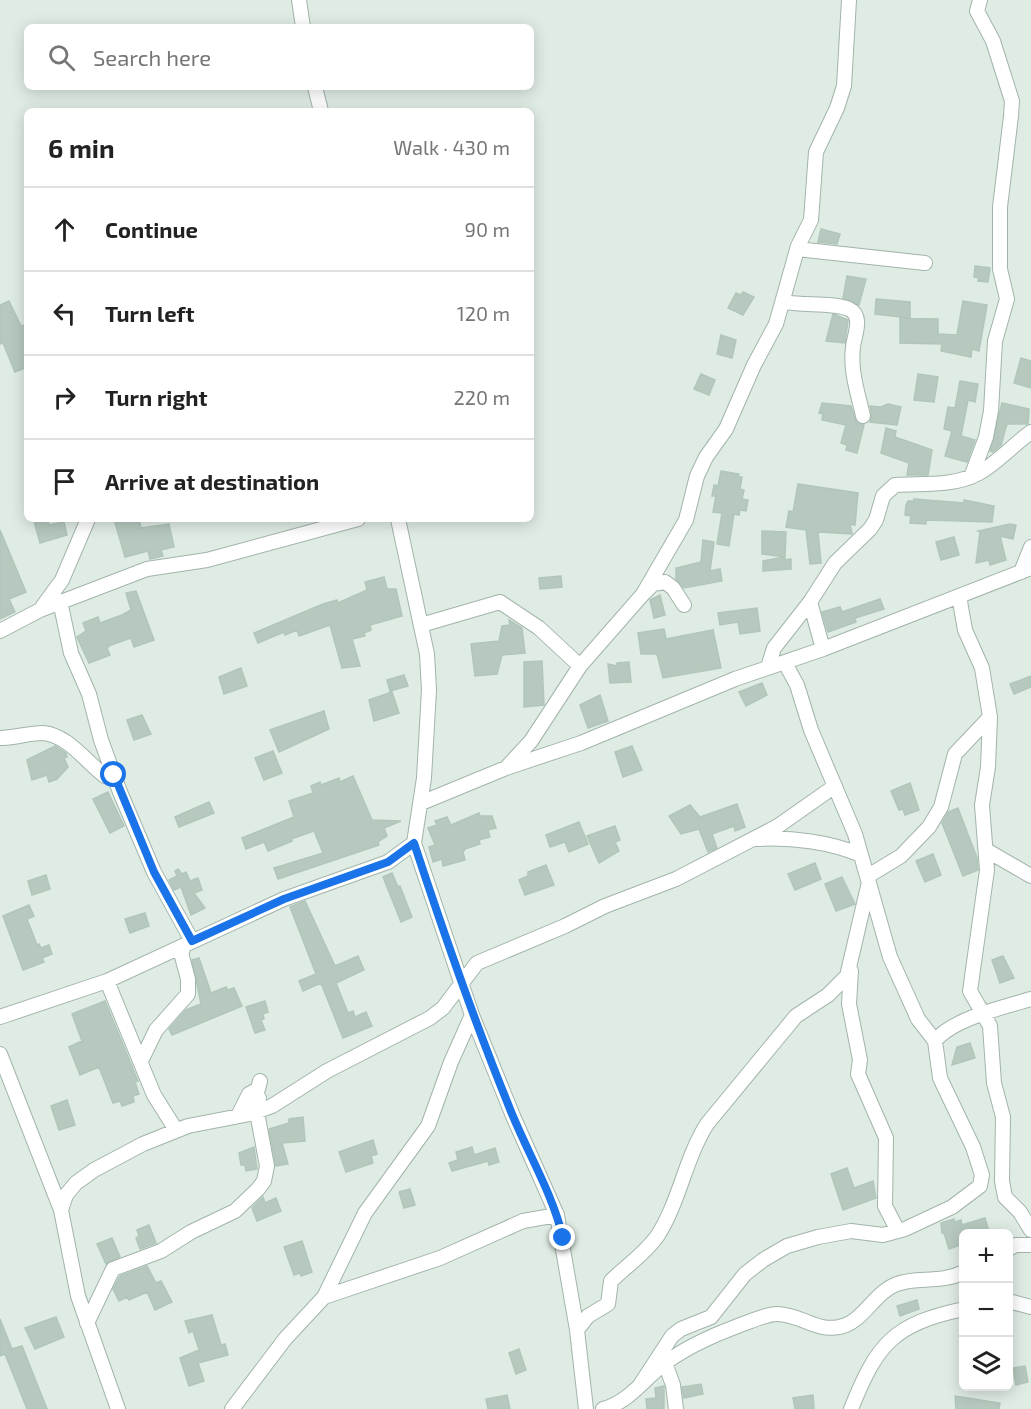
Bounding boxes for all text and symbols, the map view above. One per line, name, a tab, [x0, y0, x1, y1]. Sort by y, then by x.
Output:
search box	[24, 24, 534, 90]
icon: search	[45, 41, 78, 74]
text: Search here	[93, 44, 211, 70]
text: 6 min	[48, 132, 115, 163]
text: Walk · 430 m	[393, 135, 510, 159]
icon: ahead	[48, 213, 81, 246]
text: Continue	[105, 216, 198, 242]
text: 90 m	[465, 217, 510, 241]
icon: left	[48, 297, 81, 330]
text: Turn left	[105, 300, 194, 326]
text: 120 m	[457, 301, 510, 325]
icon: right	[48, 381, 81, 414]
text: Turn right	[105, 384, 207, 410]
text: 220 m	[453, 385, 510, 409]
icon: arrive	[48, 465, 81, 498]
text: Arrive at destination	[105, 468, 319, 494]
route start	[100, 761, 126, 787]
route end	[549, 1224, 575, 1250]
map controls	[959, 1229, 1013, 1391]
button: +	[959, 1229, 1013, 1283]
button: −	[959, 1283, 1013, 1337]
button: layers	[959, 1337, 1013, 1391]

